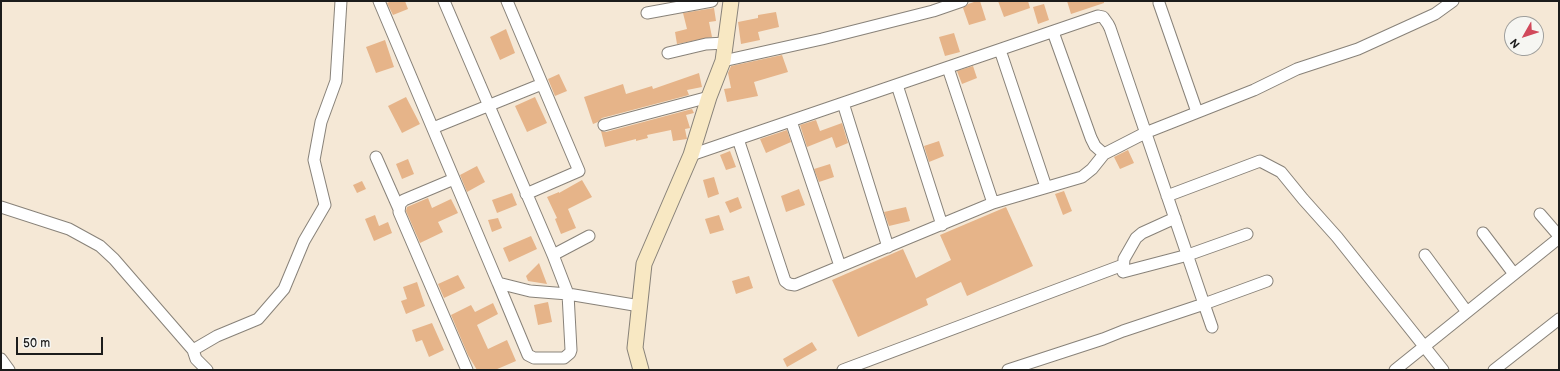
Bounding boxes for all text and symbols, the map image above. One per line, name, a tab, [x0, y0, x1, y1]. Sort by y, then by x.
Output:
north arrow	[1504, 16, 1544, 56]
text: N	[1507, 36, 1523, 51]
scale bar	[18, 329, 105, 355]
text: 50 m	[23, 336, 50, 351]

